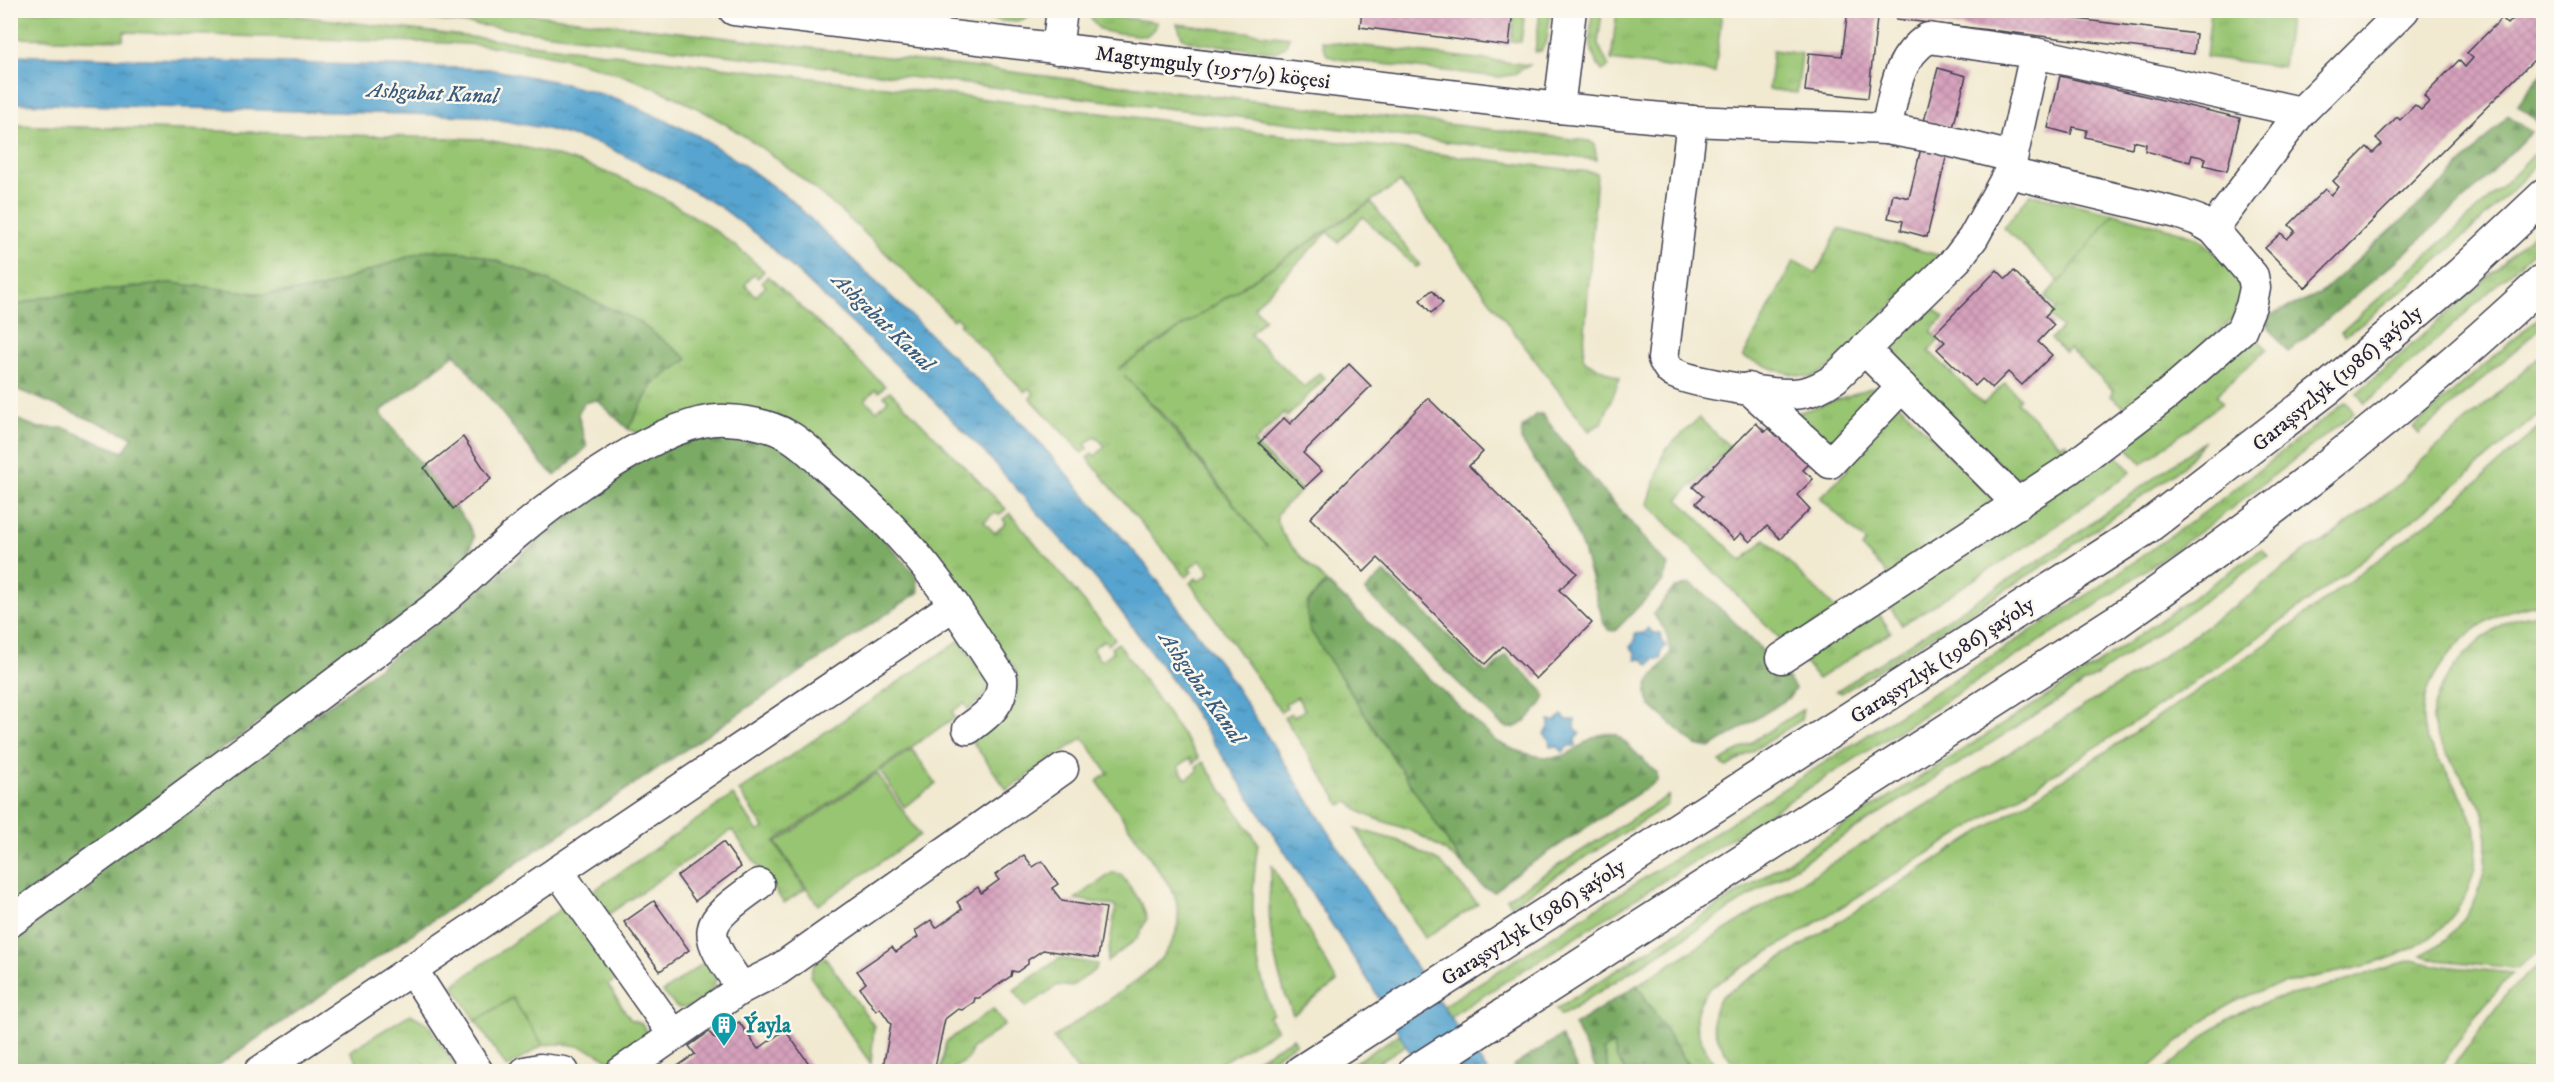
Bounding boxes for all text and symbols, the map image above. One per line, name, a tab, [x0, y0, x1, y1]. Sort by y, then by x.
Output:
street label: Magtymguly (1957/9) köçesi	[1094, 41, 1332, 95]
water label: Ashgabat Kanal	[364, 76, 501, 111]
water label: Ashgabat Kanal	[824, 265, 941, 379]
street label: Garaşsyzlyk (1986) şaýoly	[2247, 299, 2429, 457]
street label: Garaşsyzlyk (1986) şaýoly	[1846, 591, 2040, 730]
water label: Ashgabat Kanal	[1151, 624, 1252, 751]
street label: Garaşsyzlyk (1986) şaýoly	[1437, 853, 1631, 992]
building icon: Ýayla	[709, 1010, 739, 1048]
place label: Ýayla	[743, 1011, 792, 1039]

